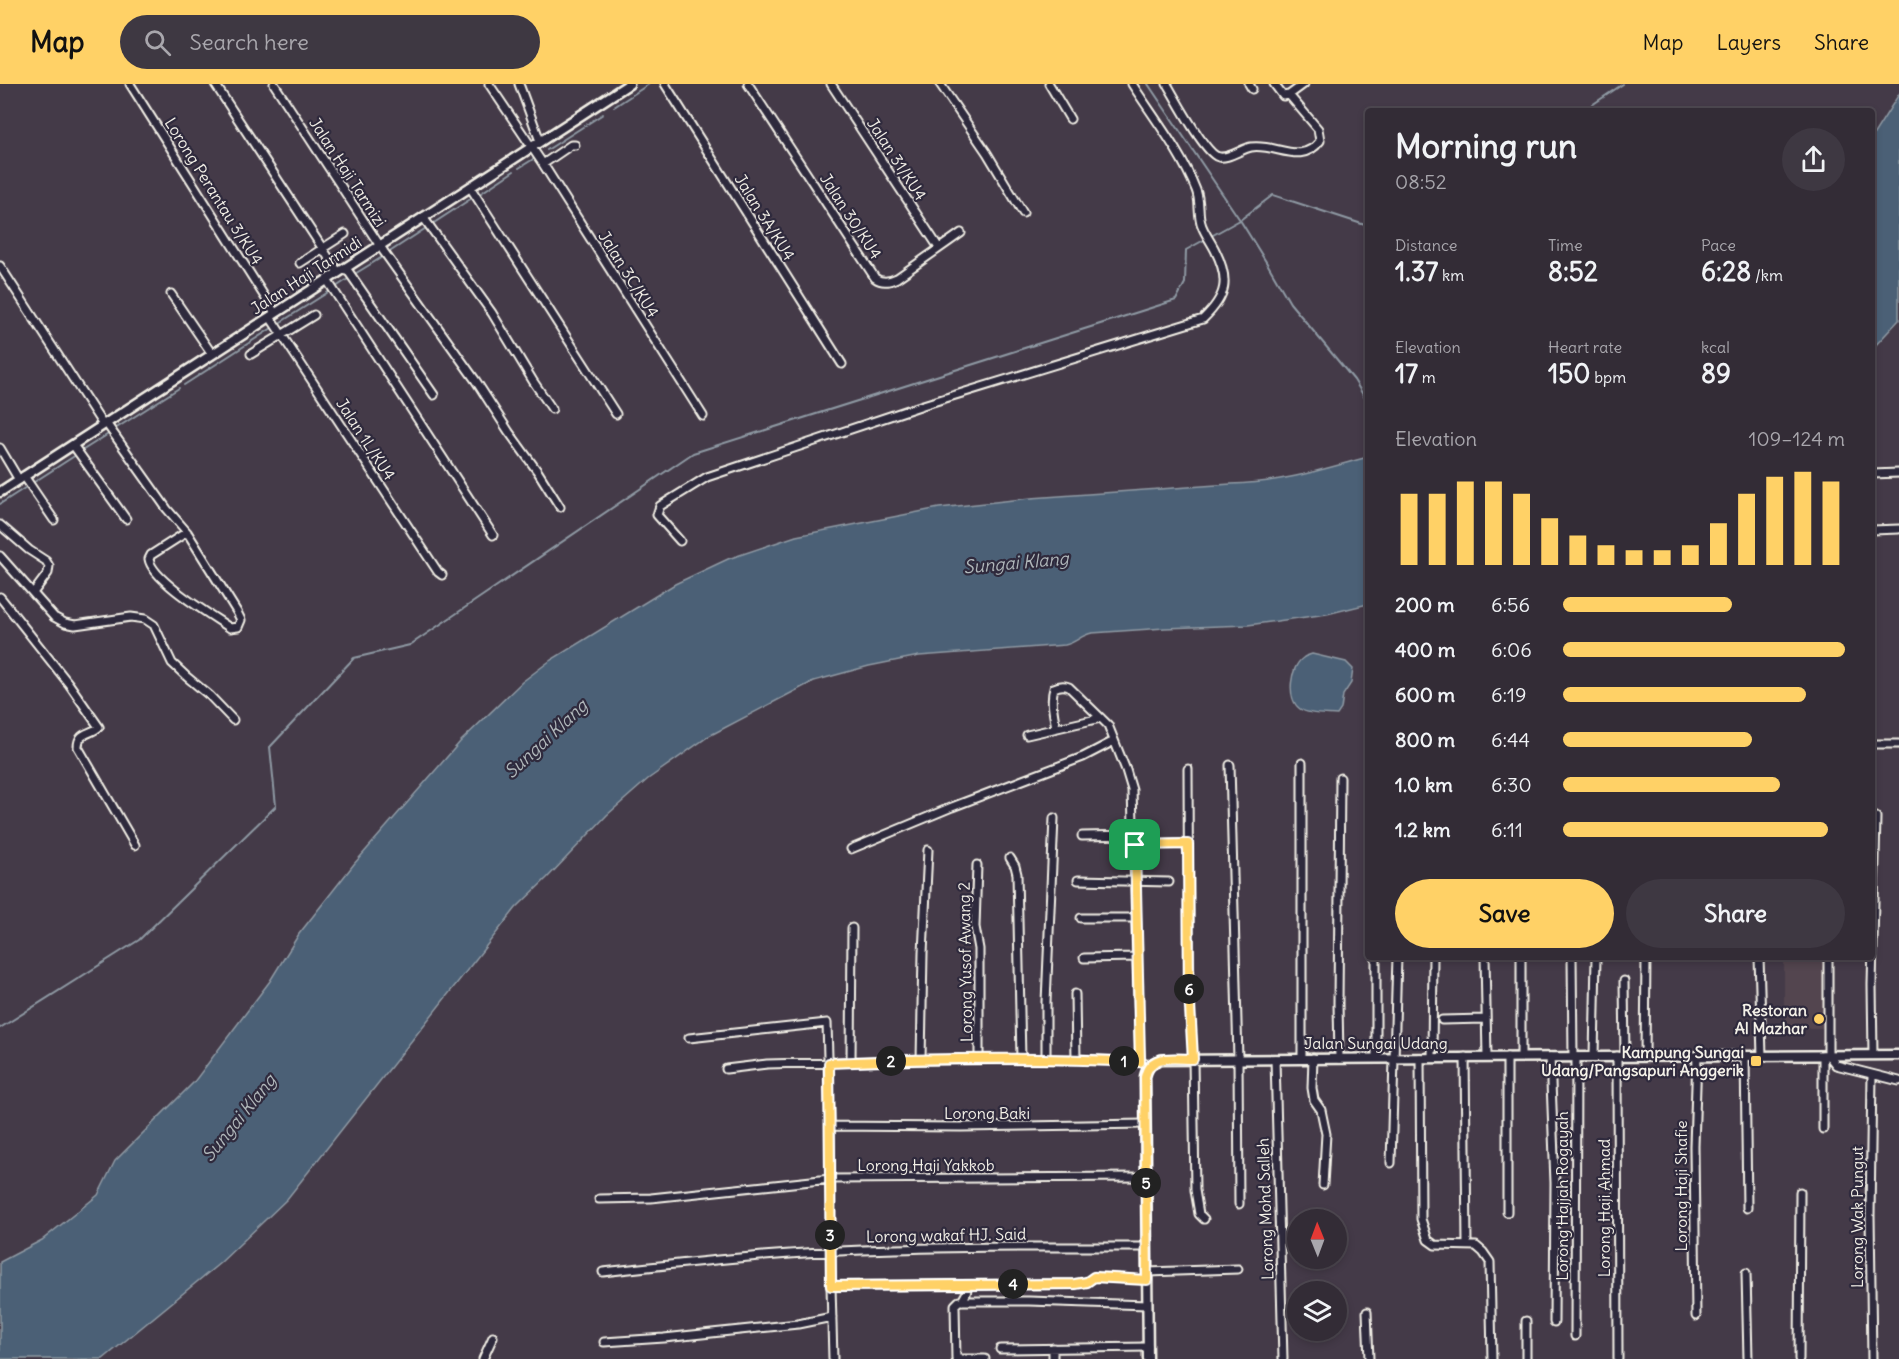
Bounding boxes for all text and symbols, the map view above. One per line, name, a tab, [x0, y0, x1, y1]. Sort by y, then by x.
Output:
search box	[120, 15, 540, 69]
text: Map	[30, 24, 84, 60]
icon: search	[141, 26, 174, 59]
text: Search here	[189, 28, 309, 56]
text: Map	[1643, 29, 1683, 56]
text: Layers	[1716, 29, 1781, 56]
text: Share	[1814, 29, 1869, 56]
street label: Lorong Perantau 3/KU4	[161, 114, 267, 268]
street label: Jalan Haji Tarmizi	[305, 114, 391, 230]
street label: Jalan 31/KU4	[863, 114, 931, 204]
text: Morning run	[1395, 125, 1577, 167]
button: share	[1782, 128, 1845, 191]
street label: Jalan 30/KU4	[816, 169, 886, 263]
text: 08:52	[1395, 169, 1447, 194]
street label: Jalan 3A/KU4	[731, 170, 799, 264]
street label: Jalan 3C/KU4	[594, 227, 664, 321]
street label: Jalan Haji Tarmidi	[247, 232, 365, 318]
text: Distance	[1395, 235, 1457, 255]
text: Time	[1548, 235, 1583, 255]
text: Pace	[1701, 235, 1736, 255]
text: 1.37	[1395, 255, 1438, 288]
text: 8:52	[1548, 255, 1598, 288]
text: 6:28	[1701, 255, 1751, 288]
text: km	[1438, 265, 1464, 285]
text: /km	[1751, 265, 1783, 285]
text: Elevation	[1395, 337, 1461, 357]
text: Heart rate	[1548, 337, 1622, 357]
text: kcal	[1701, 337, 1730, 357]
text: 17	[1395, 357, 1418, 390]
text: 150	[1548, 357, 1590, 390]
text: 89	[1701, 357, 1731, 390]
text: m	[1418, 367, 1436, 387]
text: bpm	[1590, 367, 1626, 387]
street label: Jalan 1L/KU4	[332, 394, 400, 484]
text: Elevation	[1395, 426, 1477, 451]
text: 109–124 m	[1749, 426, 1845, 451]
water label: Sungai Klang	[962, 546, 1071, 579]
text: 200 m	[1395, 592, 1455, 617]
text: 6:56	[1491, 592, 1530, 617]
text: 400 m	[1395, 637, 1455, 662]
text: 6:06	[1491, 637, 1532, 662]
text: 600 m	[1395, 682, 1455, 707]
text: 6:19	[1491, 682, 1527, 707]
water label: Sungai Klang	[499, 693, 594, 783]
text: 800 m	[1395, 727, 1455, 752]
text: 6:44	[1491, 727, 1530, 752]
text: 1.0 km	[1395, 772, 1453, 797]
text: 6:30	[1491, 772, 1532, 797]
text: 1.2 km	[1395, 817, 1451, 842]
text: 6:11	[1491, 817, 1523, 842]
pin	[1109, 819, 1160, 870]
icon: arrive	[1118, 828, 1151, 861]
button: Save	[1395, 879, 1614, 948]
button: Share	[1626, 879, 1845, 948]
street label: Lorong Yusof Awang 2	[954, 882, 976, 1042]
pin: 6	[1174, 974, 1204, 1004]
text: 6	[1184, 979, 1194, 999]
place label: Restoran Al Mazhar	[1735, 1000, 1807, 1038]
marker: Restoran Al Mazhar	[1812, 1012, 1826, 1026]
street label: Jalan Sungai Udang	[1304, 1033, 1448, 1053]
place label: Kampung Sungai Udang/Pangsapuri Anggerik	[1541, 1042, 1744, 1081]
pin: 2	[876, 1046, 906, 1076]
pin: 1	[1109, 1046, 1139, 1076]
text: 2	[887, 1051, 895, 1071]
text: 1	[1121, 1051, 1127, 1071]
marker: Kampung Sungai Udang/Pangsapuri Anggerik	[1749, 1054, 1763, 1068]
water label: Sungai Klang	[196, 1068, 282, 1166]
street label: Lorong Baki	[944, 1103, 1030, 1123]
street label: Lorong Hajjah Rogayah	[1552, 1111, 1572, 1281]
street label: Lorong Haji Shafie	[1671, 1120, 1691, 1252]
street label: Lorong Mohd Salleh	[1253, 1138, 1277, 1280]
street label: Lorong Haji Ahmad	[1594, 1139, 1614, 1277]
street label: Lorong Wak Pungut	[1847, 1145, 1867, 1288]
street label: Lorong Haji Yakkob	[857, 1155, 995, 1175]
pin: 5	[1131, 1168, 1161, 1198]
text: 5	[1141, 1173, 1151, 1193]
north arrow	[1287, 1209, 1347, 1269]
map controls	[1287, 1209, 1347, 1341]
pin: 3	[815, 1220, 845, 1250]
street label: Lorong wakaf HJ. Said	[866, 1224, 1026, 1246]
text: 3	[825, 1225, 835, 1245]
pin: 4	[998, 1269, 1028, 1299]
text: 4	[1008, 1274, 1018, 1294]
button: layers	[1287, 1281, 1347, 1341]

